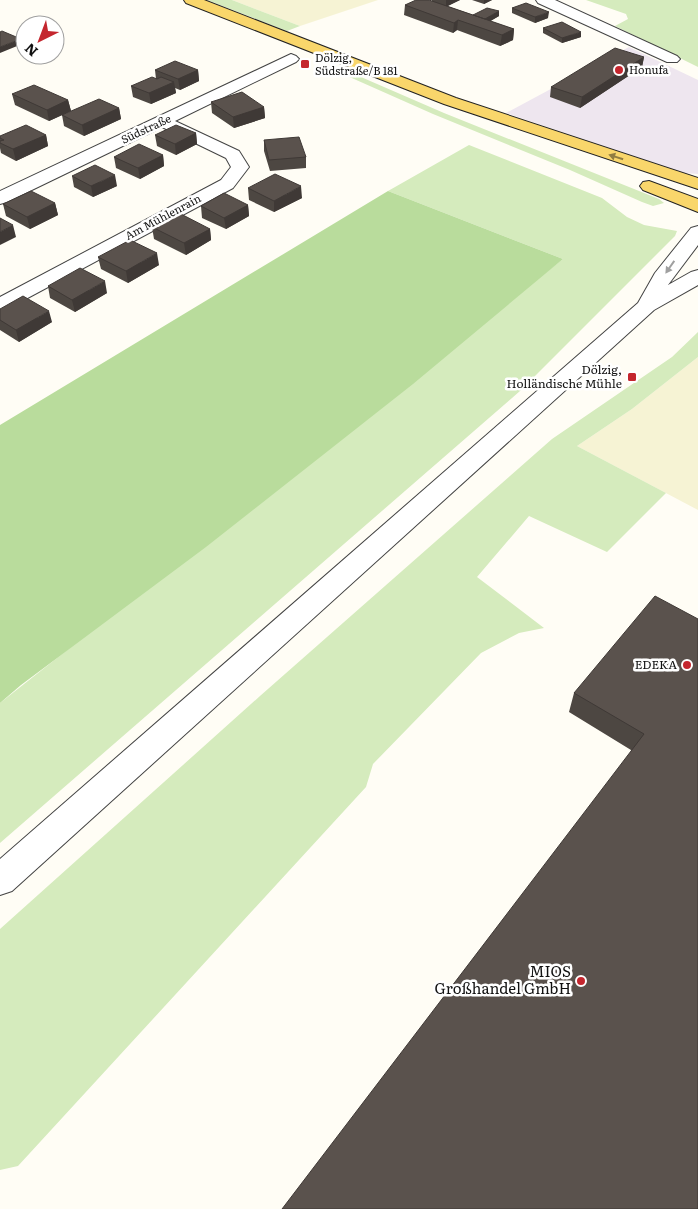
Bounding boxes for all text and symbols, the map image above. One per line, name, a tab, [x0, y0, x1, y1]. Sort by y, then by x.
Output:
north arrow	[15, 15, 65, 65]
text: N	[19, 39, 42, 62]
place label: Dölzig, Südstraße/B 181	[315, 49, 398, 78]
marker: Dölzig, Südstraße/B 181	[299, 58, 311, 70]
place label: Honufa	[629, 61, 669, 77]
marker: Honufa	[613, 64, 625, 76]
street label: Südstraße	[118, 109, 173, 147]
one-way arrow	[608, 153, 623, 161]
street label: Am Mühlenrain	[122, 189, 203, 243]
one-way arrow	[665, 260, 675, 274]
place label: Dölzig, Holländische Mühle	[506, 360, 622, 392]
marker: Dölzig, Holländische Mühle	[626, 371, 638, 383]
place label: EDEKA	[635, 655, 677, 673]
marker: EDEKA	[681, 659, 693, 671]
place label: MIOS Großhandel GmbH	[434, 959, 571, 999]
marker: MIOS Großhandel GmbH	[575, 975, 587, 987]

